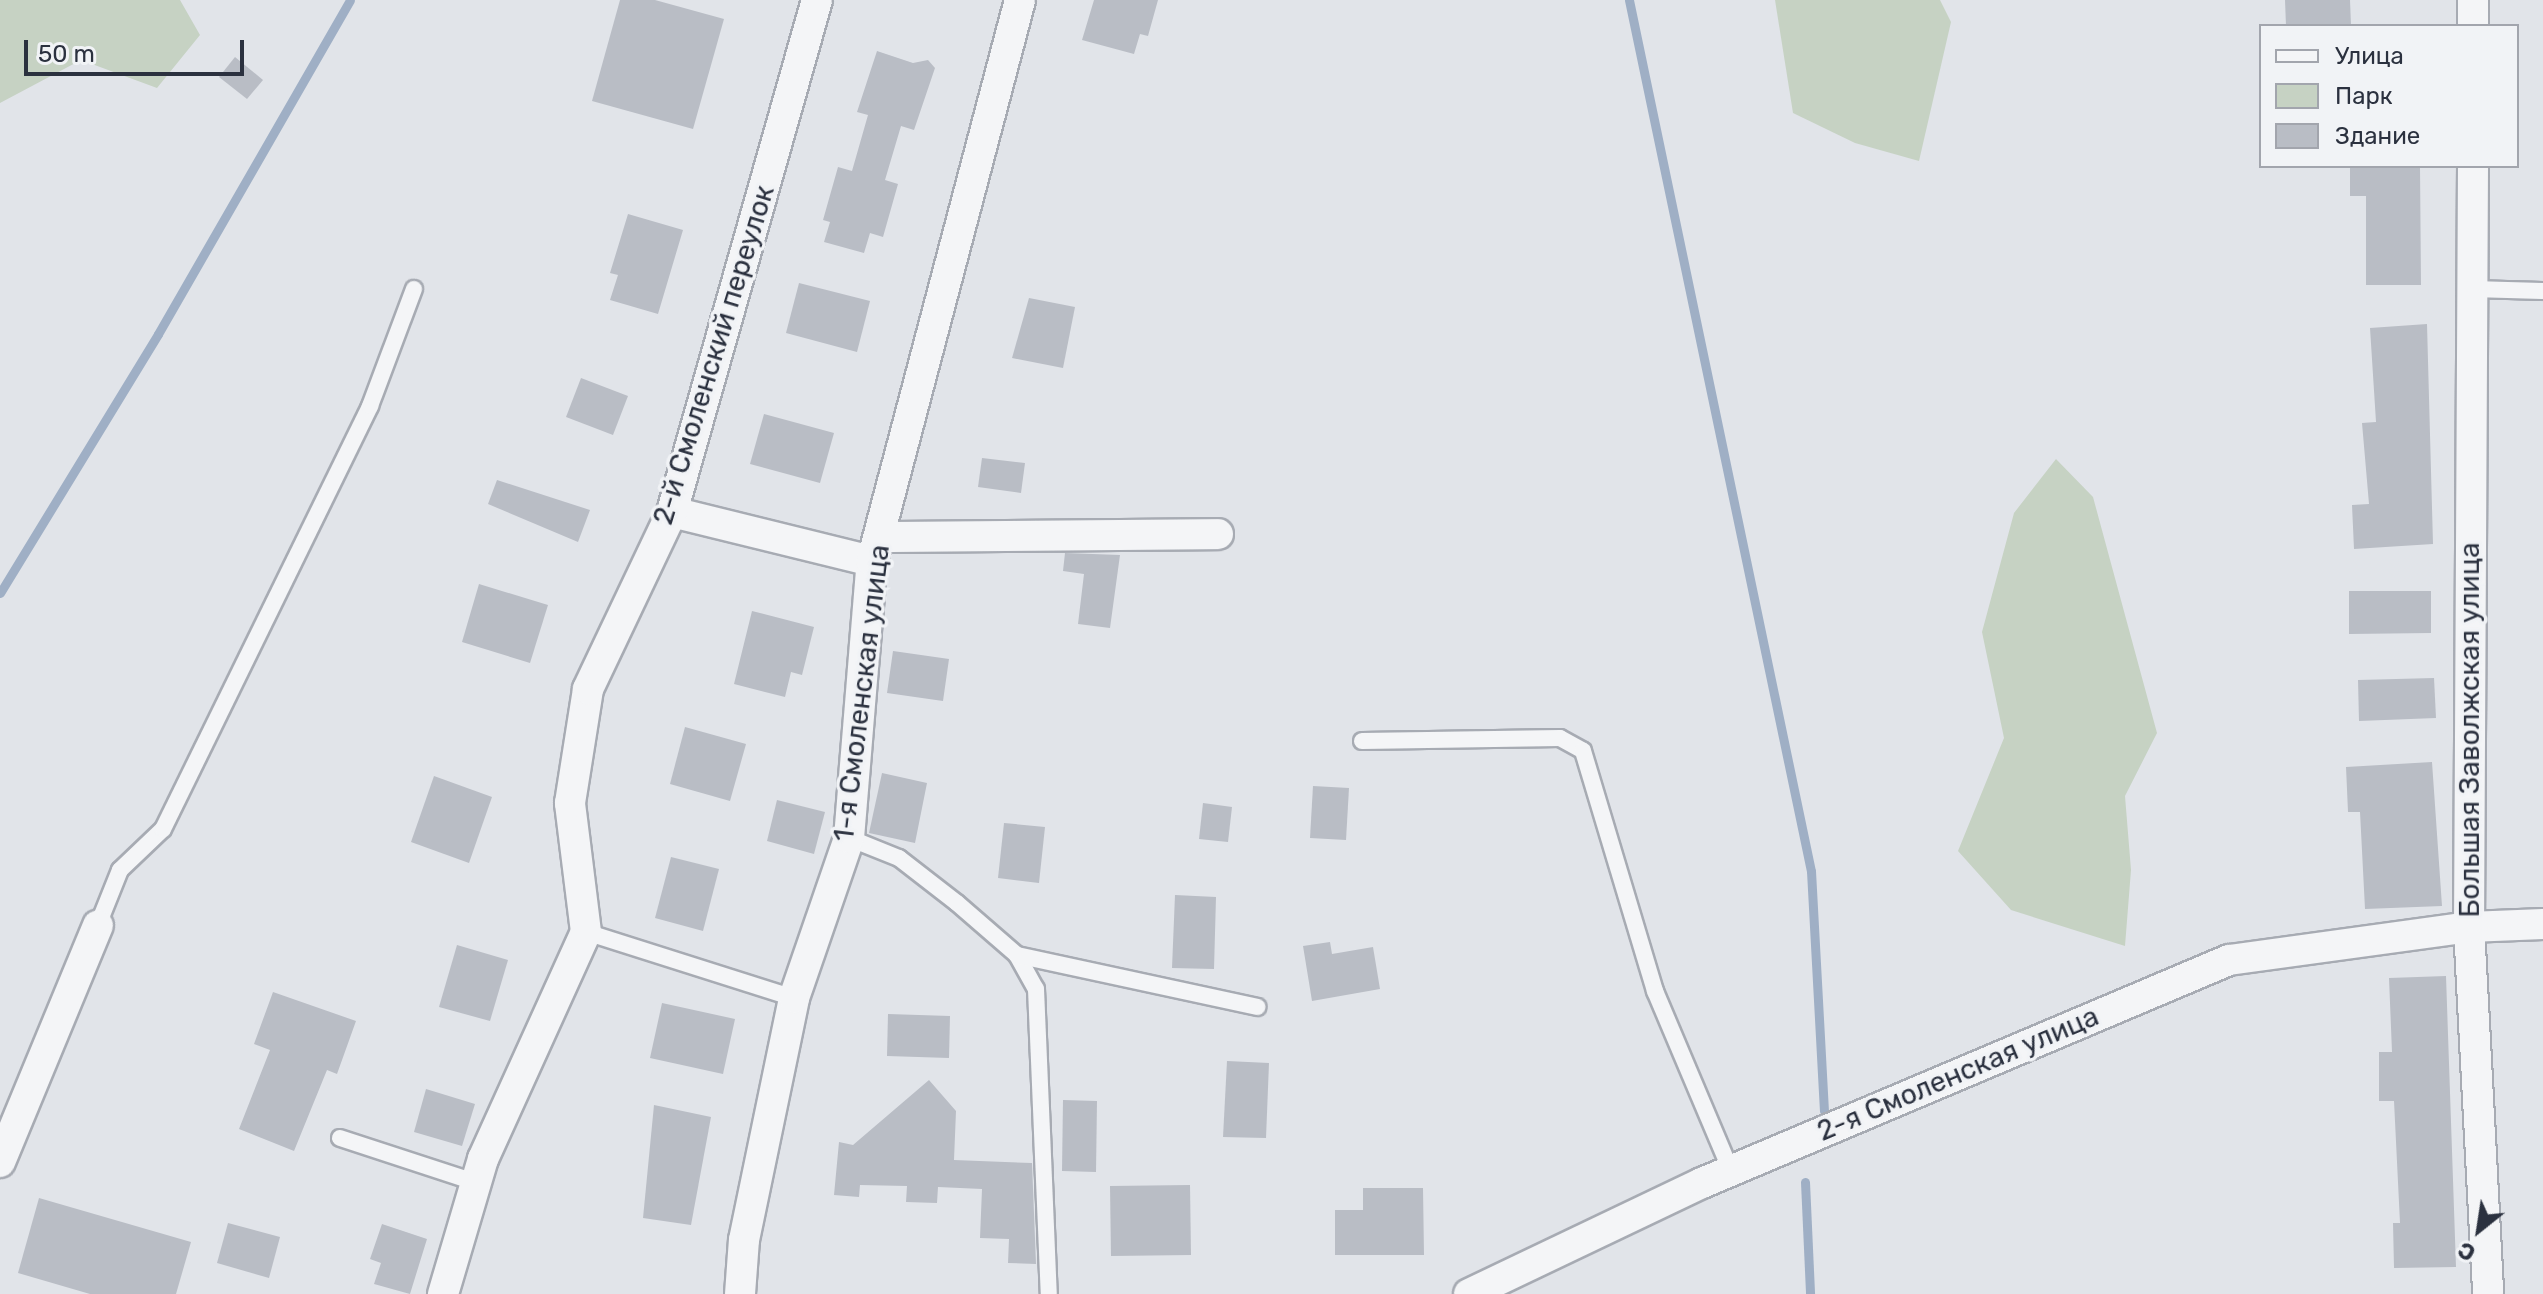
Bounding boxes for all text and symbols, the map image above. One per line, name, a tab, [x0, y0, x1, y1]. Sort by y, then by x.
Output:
scale bar	[28, 24, 248, 74]
legend	[2259, 24, 2519, 168]
text: 50 m	[38, 40, 95, 68]
text: Улица	[2335, 42, 2404, 70]
text: Парк	[2335, 82, 2393, 110]
text: Здание	[2335, 122, 2420, 150]
street label: 2-й Смоленский переулок	[646, 181, 782, 529]
street label: Большая Заволжская улица	[2453, 542, 2487, 918]
street label: 1-я Смоленская улица	[827, 543, 897, 843]
street label: 2-я Смоленская улица	[1812, 999, 2104, 1149]
north arrow	[2439, 1190, 2519, 1270]
text: С	[2453, 1236, 2480, 1267]

